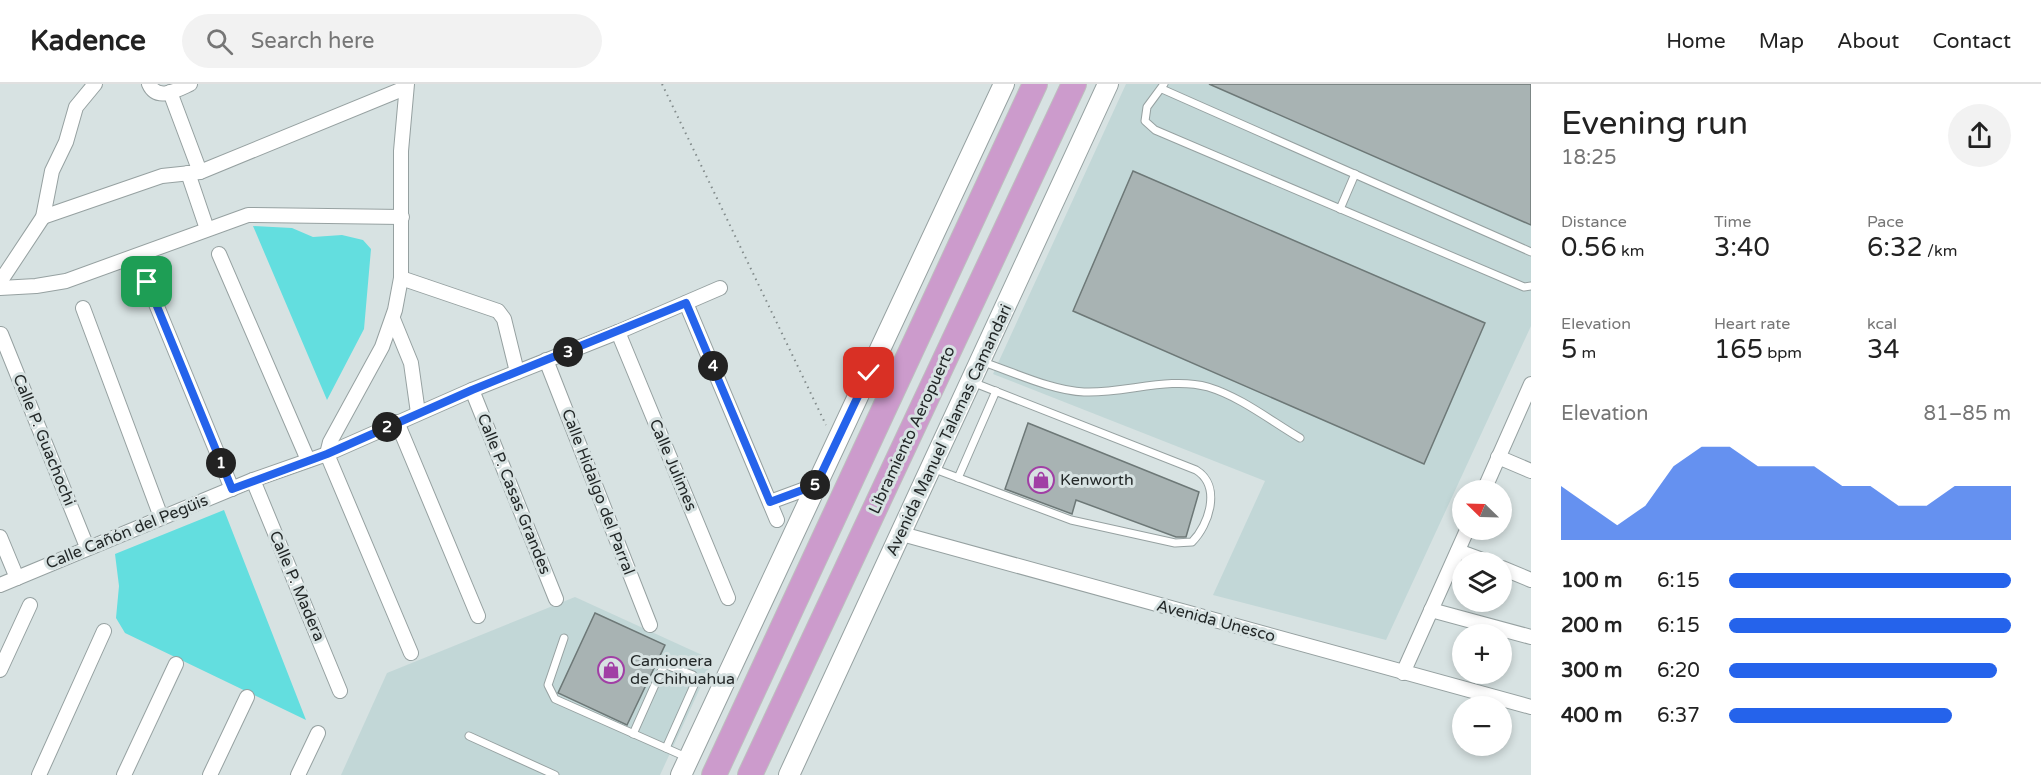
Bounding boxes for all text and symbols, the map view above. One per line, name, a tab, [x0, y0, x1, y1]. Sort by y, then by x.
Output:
search box	[182, 14, 602, 68]
text: Kadence	[30, 24, 146, 58]
icon: search	[203, 25, 236, 58]
text: Search here	[251, 28, 374, 54]
text: Home	[1666, 29, 1726, 54]
text: Map	[1759, 29, 1804, 54]
text: About	[1837, 29, 1899, 54]
text: Contact	[1932, 29, 2011, 54]
text: Evening run	[1561, 104, 1748, 143]
button: share	[1948, 104, 2011, 167]
text: 18:25	[1561, 146, 1616, 170]
text: Distance	[1561, 212, 1627, 232]
text: Time	[1714, 212, 1751, 232]
text: Pace	[1867, 212, 1904, 232]
text: 0.56	[1561, 232, 1617, 263]
text: 3:40	[1714, 232, 1770, 263]
text: 6:32	[1867, 232, 1923, 263]
text: km	[1617, 241, 1644, 261]
text: /km	[1923, 241, 1957, 261]
pin	[121, 256, 172, 307]
icon: arrive	[130, 265, 163, 298]
street label: Avenida Manuel Talamas Camandari	[882, 301, 1016, 559]
text: Elevation	[1561, 314, 1631, 334]
text: Heart rate	[1714, 314, 1790, 334]
text: kcal	[1867, 314, 1897, 334]
text: 5	[1561, 334, 1577, 365]
text: 165	[1714, 334, 1763, 365]
text: 34	[1867, 334, 1900, 365]
pin: 3	[553, 337, 583, 367]
text: 3	[563, 342, 573, 362]
street label: Libramiento Aeropuerto	[864, 343, 960, 517]
text: m	[1577, 343, 1596, 363]
text: bpm	[1763, 343, 1802, 363]
pin	[843, 347, 894, 398]
pin: 4	[698, 351, 728, 381]
text: 4	[708, 356, 718, 376]
icon: check	[852, 356, 885, 389]
street label: Calle P. Guachochi	[8, 371, 80, 509]
text: Elevation	[1561, 402, 1648, 426]
text: 81–85 m	[1924, 402, 2011, 426]
street label: Calle Hidalgo del Parral	[557, 406, 639, 578]
street label: Calle P. Casas Grandes	[473, 411, 555, 577]
pin: 2	[372, 412, 402, 442]
street label: Calle Julimes	[645, 416, 701, 514]
text: 2	[382, 417, 392, 437]
pin: 1	[206, 448, 236, 478]
text: 1	[216, 453, 226, 473]
shop icon: Kenworth	[1026, 465, 1056, 495]
pin: 5	[800, 470, 830, 500]
place label: Kenworth	[1060, 470, 1134, 490]
text: 5	[810, 475, 820, 495]
north arrow	[1452, 480, 1512, 540]
map controls	[1452, 480, 1512, 756]
street label: Calle Cañón del Pegüis	[43, 490, 211, 574]
street label: Calle P. Madera	[265, 528, 329, 644]
button: layers	[1452, 552, 1512, 612]
text: 100 m	[1561, 569, 1622, 593]
text: 6:15	[1657, 569, 1700, 593]
street label: Avenida Unesco	[1154, 596, 1278, 646]
text: 200 m	[1561, 614, 1622, 638]
text: 6:15	[1657, 614, 1700, 638]
button: +	[1452, 624, 1512, 684]
place label: Camionera de Chihuahua	[630, 651, 735, 689]
shop icon: Camionera de Chihuahua	[596, 655, 626, 685]
text: 300 m	[1561, 659, 1622, 683]
text: 6:20	[1657, 659, 1700, 683]
button: −	[1452, 696, 1512, 756]
text: 400 m	[1561, 704, 1622, 728]
text: 6:37	[1657, 704, 1700, 728]

